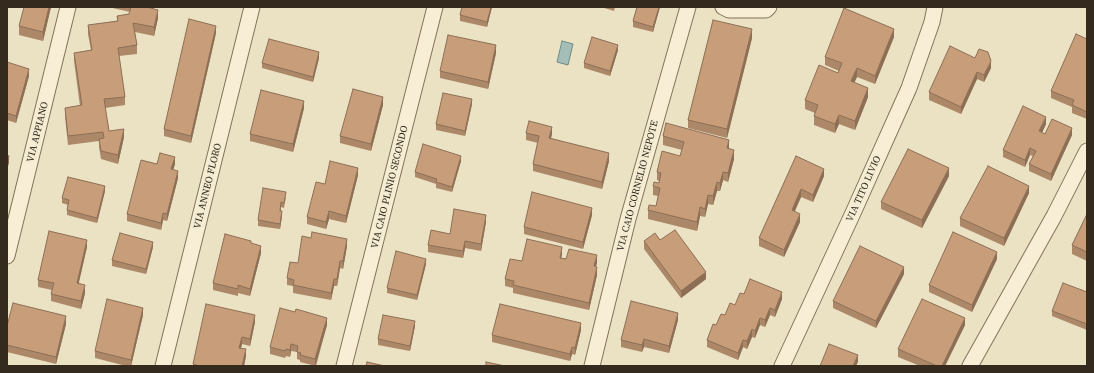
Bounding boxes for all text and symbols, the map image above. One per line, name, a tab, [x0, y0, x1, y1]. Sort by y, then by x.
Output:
street label: VIA APPIANO	[25, 100, 51, 164]
street label: VIA CAIO CORNELIO NEPOTE	[615, 119, 661, 253]
street label: VIA CAIO PLINIO SECONDO	[369, 124, 411, 250]
street label: VIA ANNEO FLORO	[192, 142, 224, 230]
street label: VIA TITO LIVIO	[844, 154, 884, 224]

